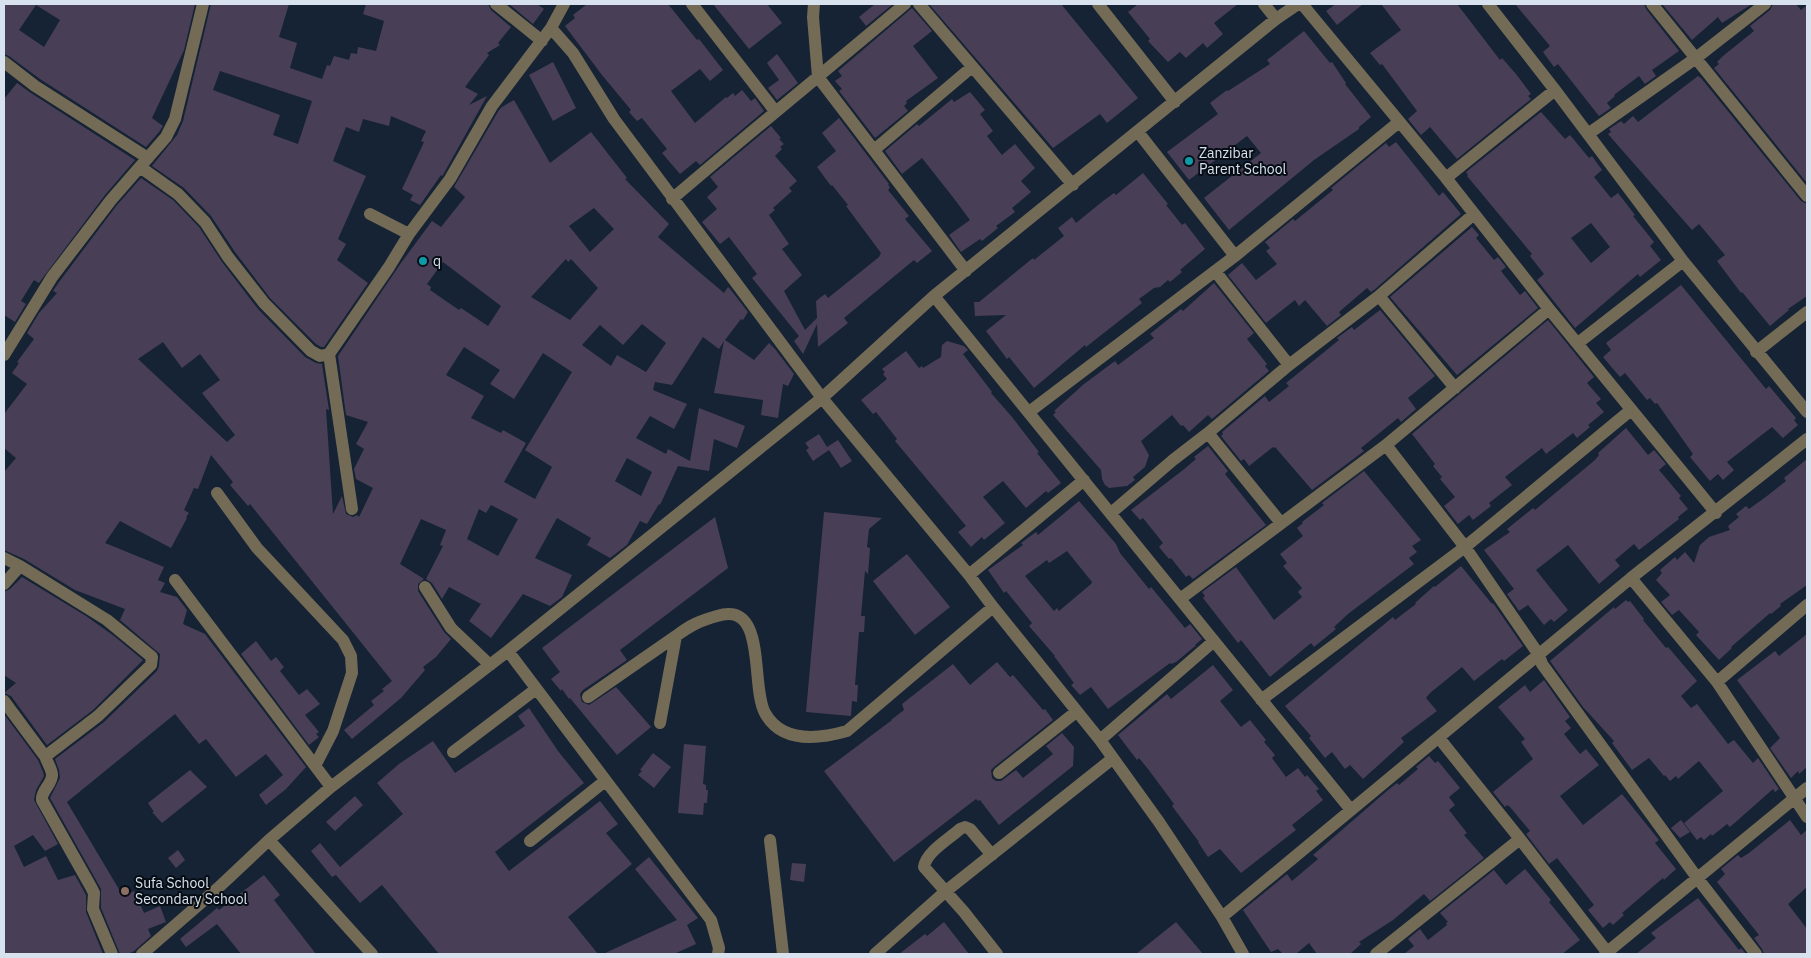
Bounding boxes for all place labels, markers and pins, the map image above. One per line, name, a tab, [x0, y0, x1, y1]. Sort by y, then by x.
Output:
place label: Zanzibar Parent School	[1199, 144, 1287, 178]
marker: Zanzibar Parent School	[1183, 155, 1195, 167]
place label: q	[433, 252, 441, 270]
marker: q	[417, 255, 429, 267]
place label: Sufa School Secondary School	[135, 874, 248, 908]
marker: Sufa School Secondary School	[119, 885, 131, 897]

